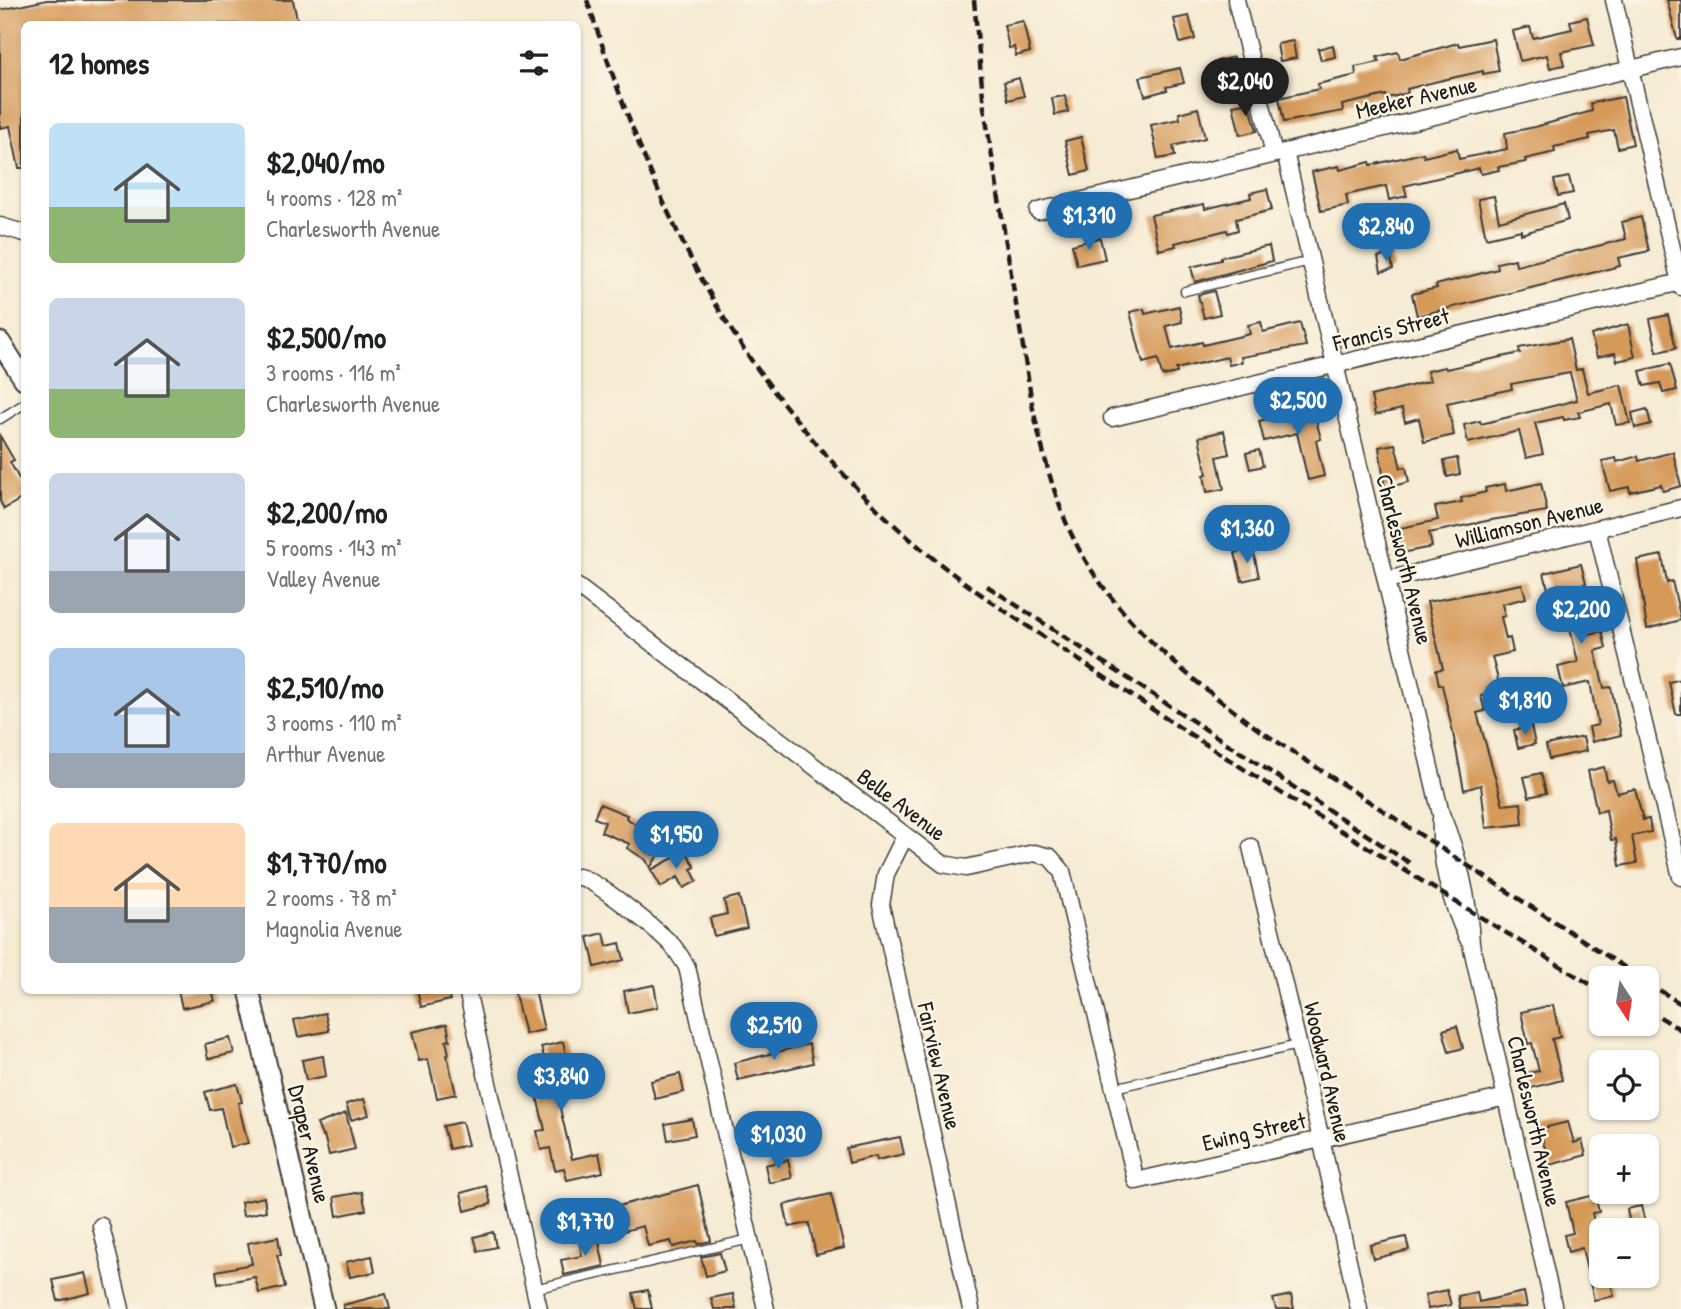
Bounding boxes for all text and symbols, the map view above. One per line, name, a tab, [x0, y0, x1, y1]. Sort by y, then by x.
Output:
text: 12 homes	[49, 43, 149, 83]
icon: filters	[515, 44, 553, 82]
pin: $2,040	[1188, 58, 1302, 118]
text: $2,040	[1217, 65, 1273, 96]
street label: Meeker Avenue	[1353, 68, 1479, 126]
text: $2,040/mo	[266, 142, 385, 182]
icon: home	[105, 151, 189, 235]
text: 4 rooms · 128 m²	[266, 182, 402, 213]
pin: $1,310	[1032, 192, 1146, 252]
text: $1,310	[1062, 199, 1116, 230]
pin: $2,840	[1329, 204, 1443, 263]
text: $2,840	[1358, 210, 1414, 241]
text: Charlesworth Avenue	[266, 213, 440, 244]
street label: Francis Street	[1329, 299, 1453, 359]
text: $2,500/mo	[266, 317, 386, 357]
icon: home	[105, 326, 189, 410]
text: 3 rooms · 116 m²	[266, 357, 401, 388]
pin: $2,500	[1241, 378, 1355, 437]
text: $2,500	[1269, 384, 1327, 415]
text: Charlesworth Avenue	[266, 388, 440, 419]
street label: Charlesworth Avenue	[1369, 471, 1441, 647]
street label: Williamson Avenue	[1452, 489, 1606, 555]
text: $2,200/mo	[266, 492, 387, 532]
icon: home	[105, 501, 189, 585]
pin: $1,360	[1190, 505, 1304, 565]
text: $1,360	[1220, 512, 1274, 543]
text: 5 rooms · 143 m²	[266, 532, 402, 563]
text: Valley Avenue	[266, 563, 380, 594]
pin: $2,200	[1524, 586, 1638, 646]
text: $2,200	[1552, 593, 1610, 624]
text: $2,510/mo	[266, 667, 384, 707]
icon: home	[105, 676, 189, 760]
pin: $1,810	[1468, 678, 1582, 737]
text: $1,810	[1498, 684, 1552, 715]
text: 3 rooms · 110 m²	[266, 707, 402, 738]
text: Arthur Avenue	[266, 738, 385, 769]
street label: Belle Avenue	[851, 760, 953, 848]
pin: $1,950	[619, 812, 733, 871]
text: $1,950	[649, 818, 703, 849]
text: $1,770/mo	[266, 842, 386, 882]
icon: home	[105, 851, 189, 935]
text: 2 rooms · 78 m²	[266, 882, 397, 913]
text: Magnolia Avenue	[266, 913, 403, 944]
north arrow	[1589, 966, 1659, 1036]
map controls	[1589, 966, 1659, 1288]
street label: Fairview Avenue	[910, 998, 970, 1133]
street label: Woodward Avenue	[1297, 999, 1359, 1145]
pin: $2,510	[717, 1002, 831, 1062]
text: $2,510	[746, 1009, 802, 1040]
street label: Charlesworth Avenue	[1500, 1033, 1570, 1209]
button: locate	[1589, 1050, 1659, 1120]
pin: $3,840	[504, 1054, 618, 1113]
text: $3,840	[533, 1060, 589, 1091]
street label: Draper Avenue	[281, 1082, 339, 1206]
street label: Ewing Street	[1199, 1104, 1310, 1158]
pin: $1,030	[721, 1112, 835, 1171]
text: $1,030	[750, 1118, 806, 1149]
button: +	[1589, 1134, 1659, 1204]
pin: $1,770	[528, 1198, 642, 1258]
text: $1,770	[556, 1205, 614, 1236]
button: −	[1589, 1218, 1659, 1288]

